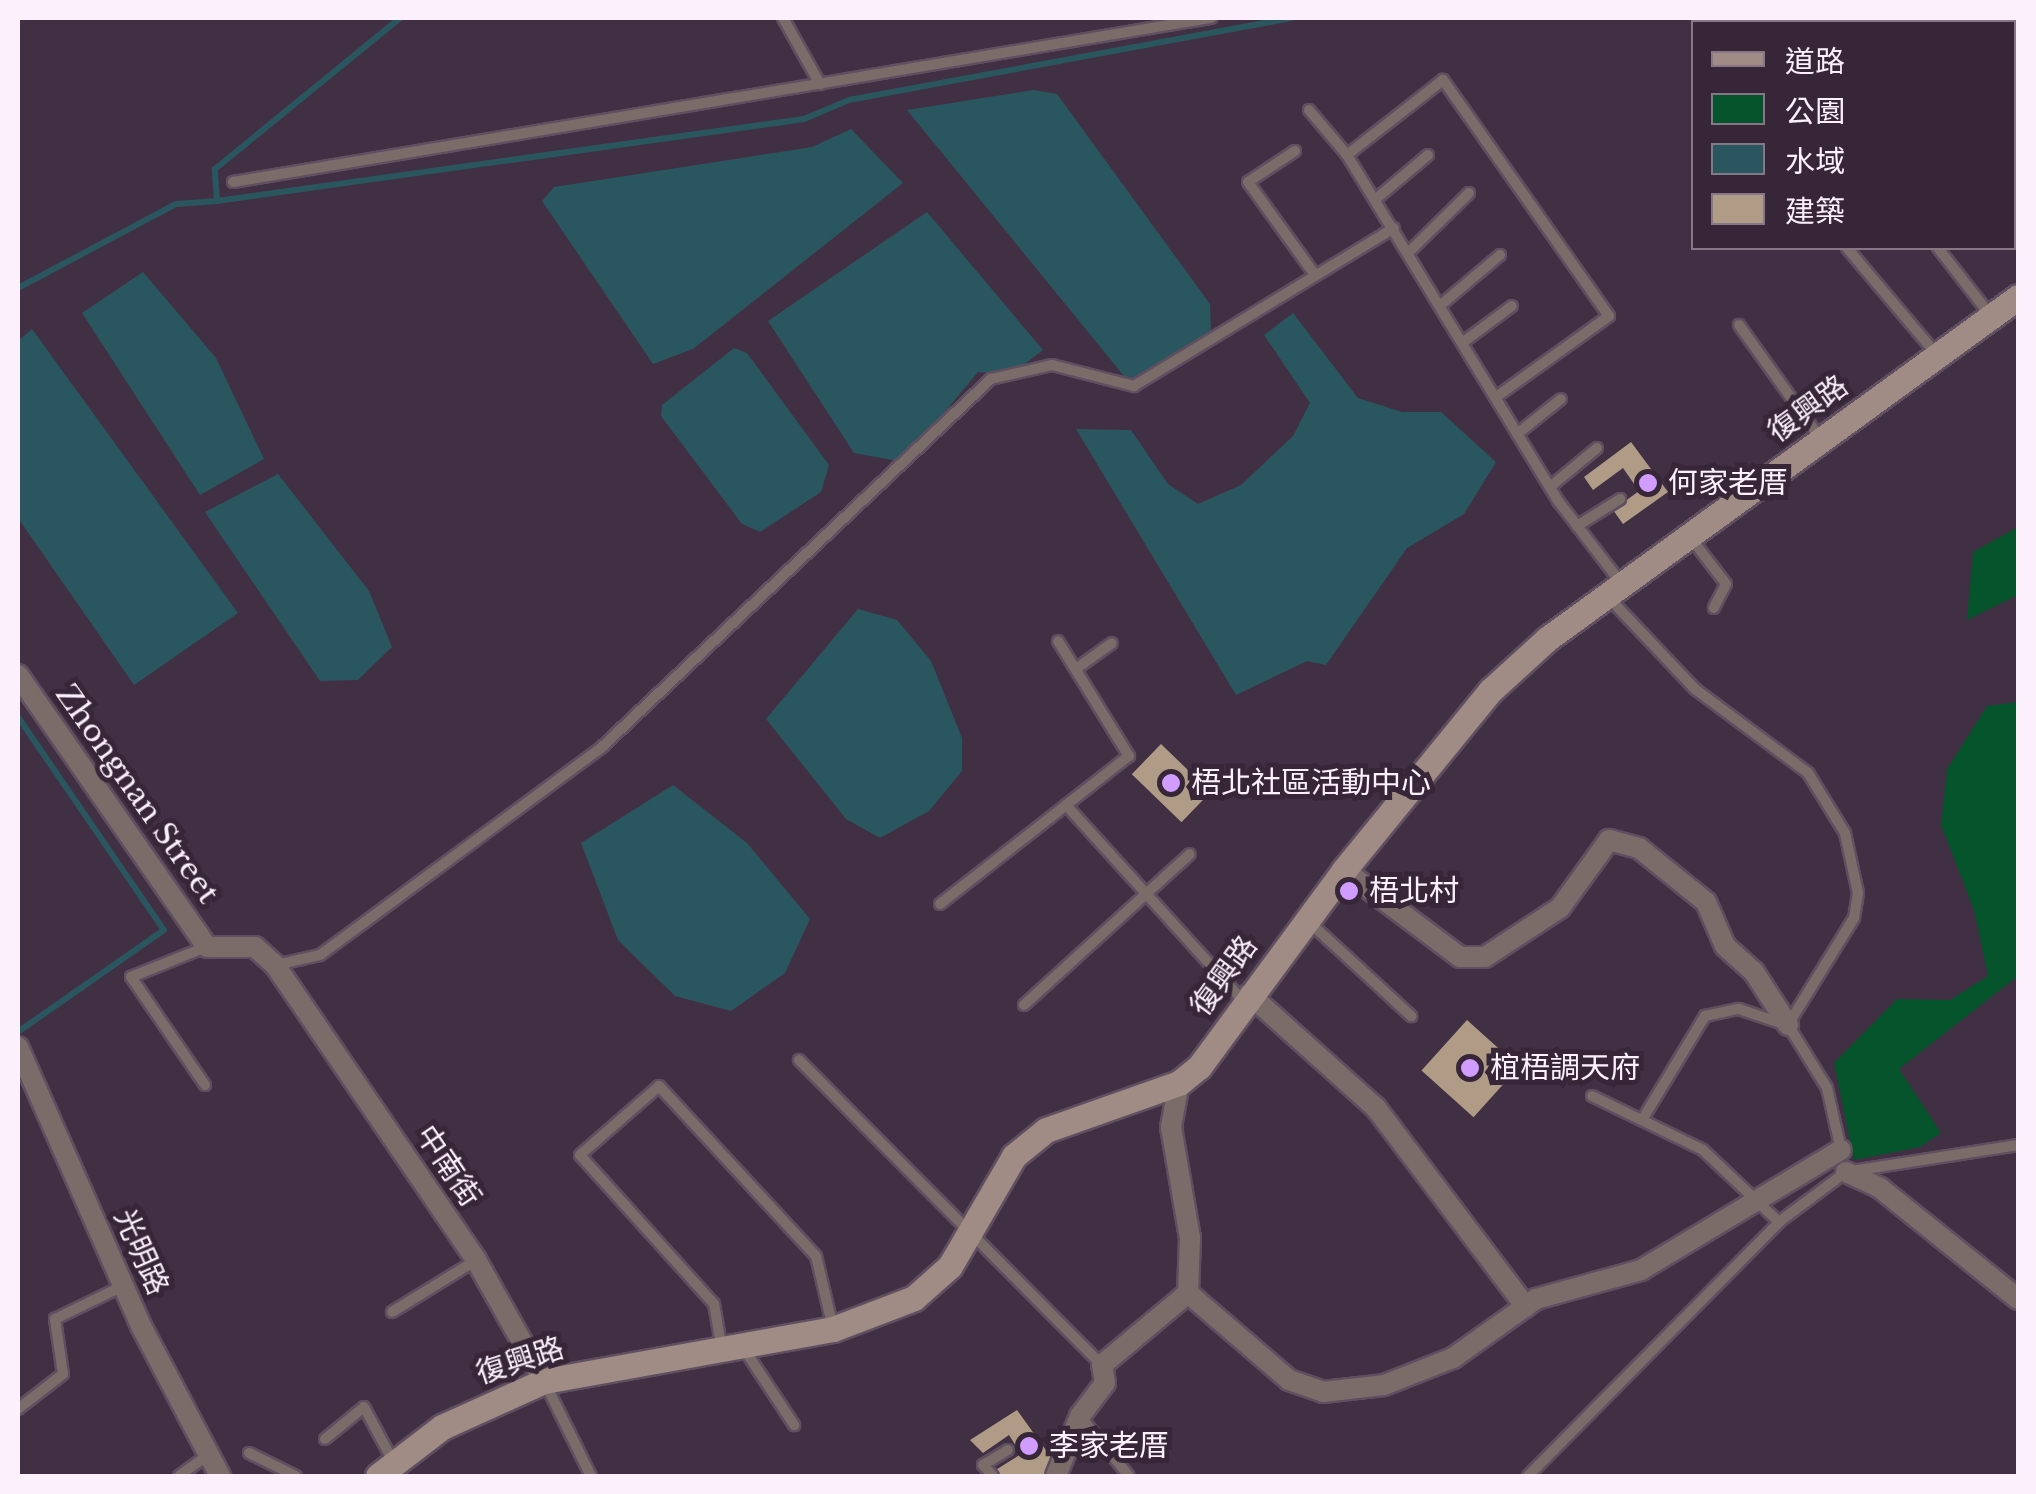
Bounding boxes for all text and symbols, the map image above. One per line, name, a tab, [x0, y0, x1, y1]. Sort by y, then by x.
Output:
legend	[1691, 20, 2016, 250]
text: 道路	[1785, 43, 1845, 80]
text: 公園	[1785, 93, 1845, 130]
text: 水域	[1785, 143, 1845, 180]
text: 建築	[1785, 193, 1845, 230]
street label: 復興路	[1761, 368, 1855, 450]
place label: 何家老厝	[1668, 465, 1788, 501]
marker: 何家老厝	[1637, 472, 1659, 494]
street label: Zhongnan Street	[48, 678, 226, 910]
place label: 梧北社區活動中心	[1191, 765, 1431, 801]
marker: 梧北社區活動中心	[1160, 772, 1182, 794]
place label: 梧北村	[1369, 873, 1459, 909]
marker: 梧北村	[1338, 880, 1360, 902]
street label: 復興路	[1183, 929, 1265, 1023]
place label: 椬梧調天府	[1490, 1050, 1640, 1086]
marker: 椬梧調天府	[1459, 1057, 1481, 1079]
street label: 中南街	[408, 1119, 488, 1213]
street label: 光明路	[106, 1204, 176, 1300]
street label: 復興路	[472, 1330, 568, 1392]
place label: 李家老厝	[1049, 1428, 1169, 1464]
marker: 李家老厝	[1018, 1435, 1040, 1457]

